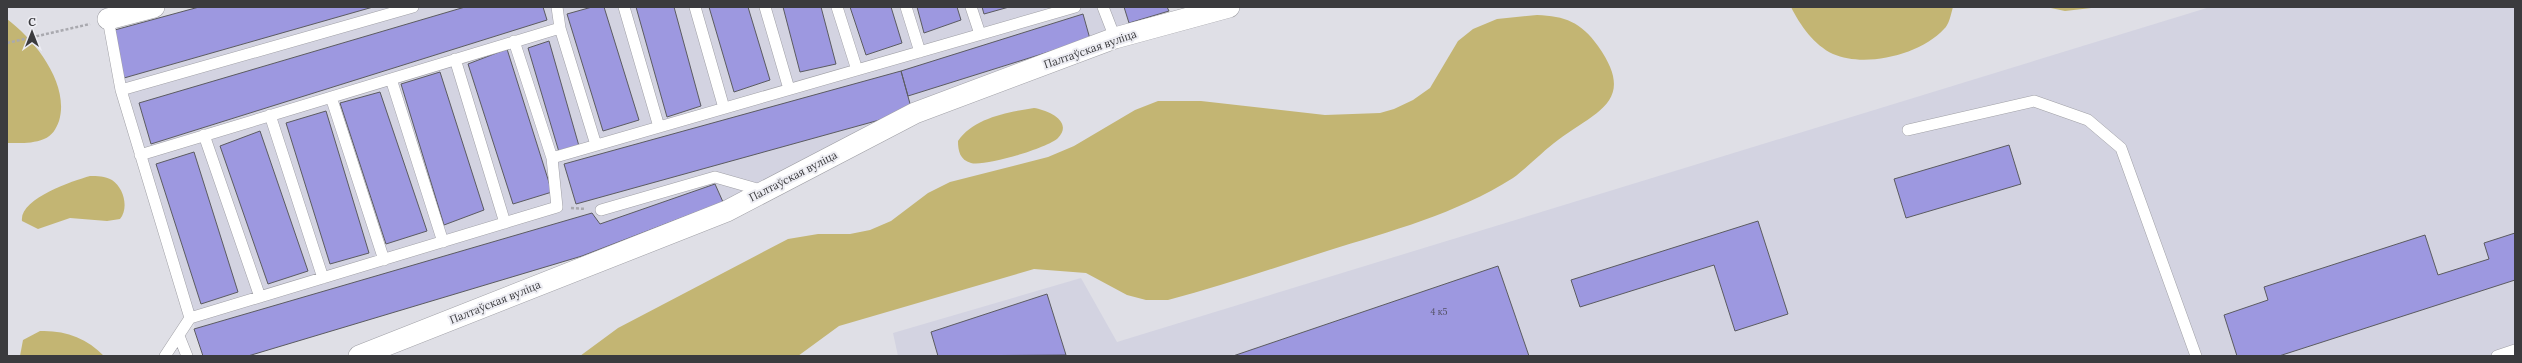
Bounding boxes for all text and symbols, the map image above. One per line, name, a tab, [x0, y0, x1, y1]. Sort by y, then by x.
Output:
north arrow	[12, 12, 52, 52]
text: С	[28, 15, 36, 29]
street label: Палтаўская вуліца	[1042, 26, 1139, 71]
street label: Палтаўская вуліца	[746, 148, 840, 204]
street label: Палтаўская вуліца	[447, 277, 543, 327]
house number: 4 к5	[1431, 306, 1448, 317]

